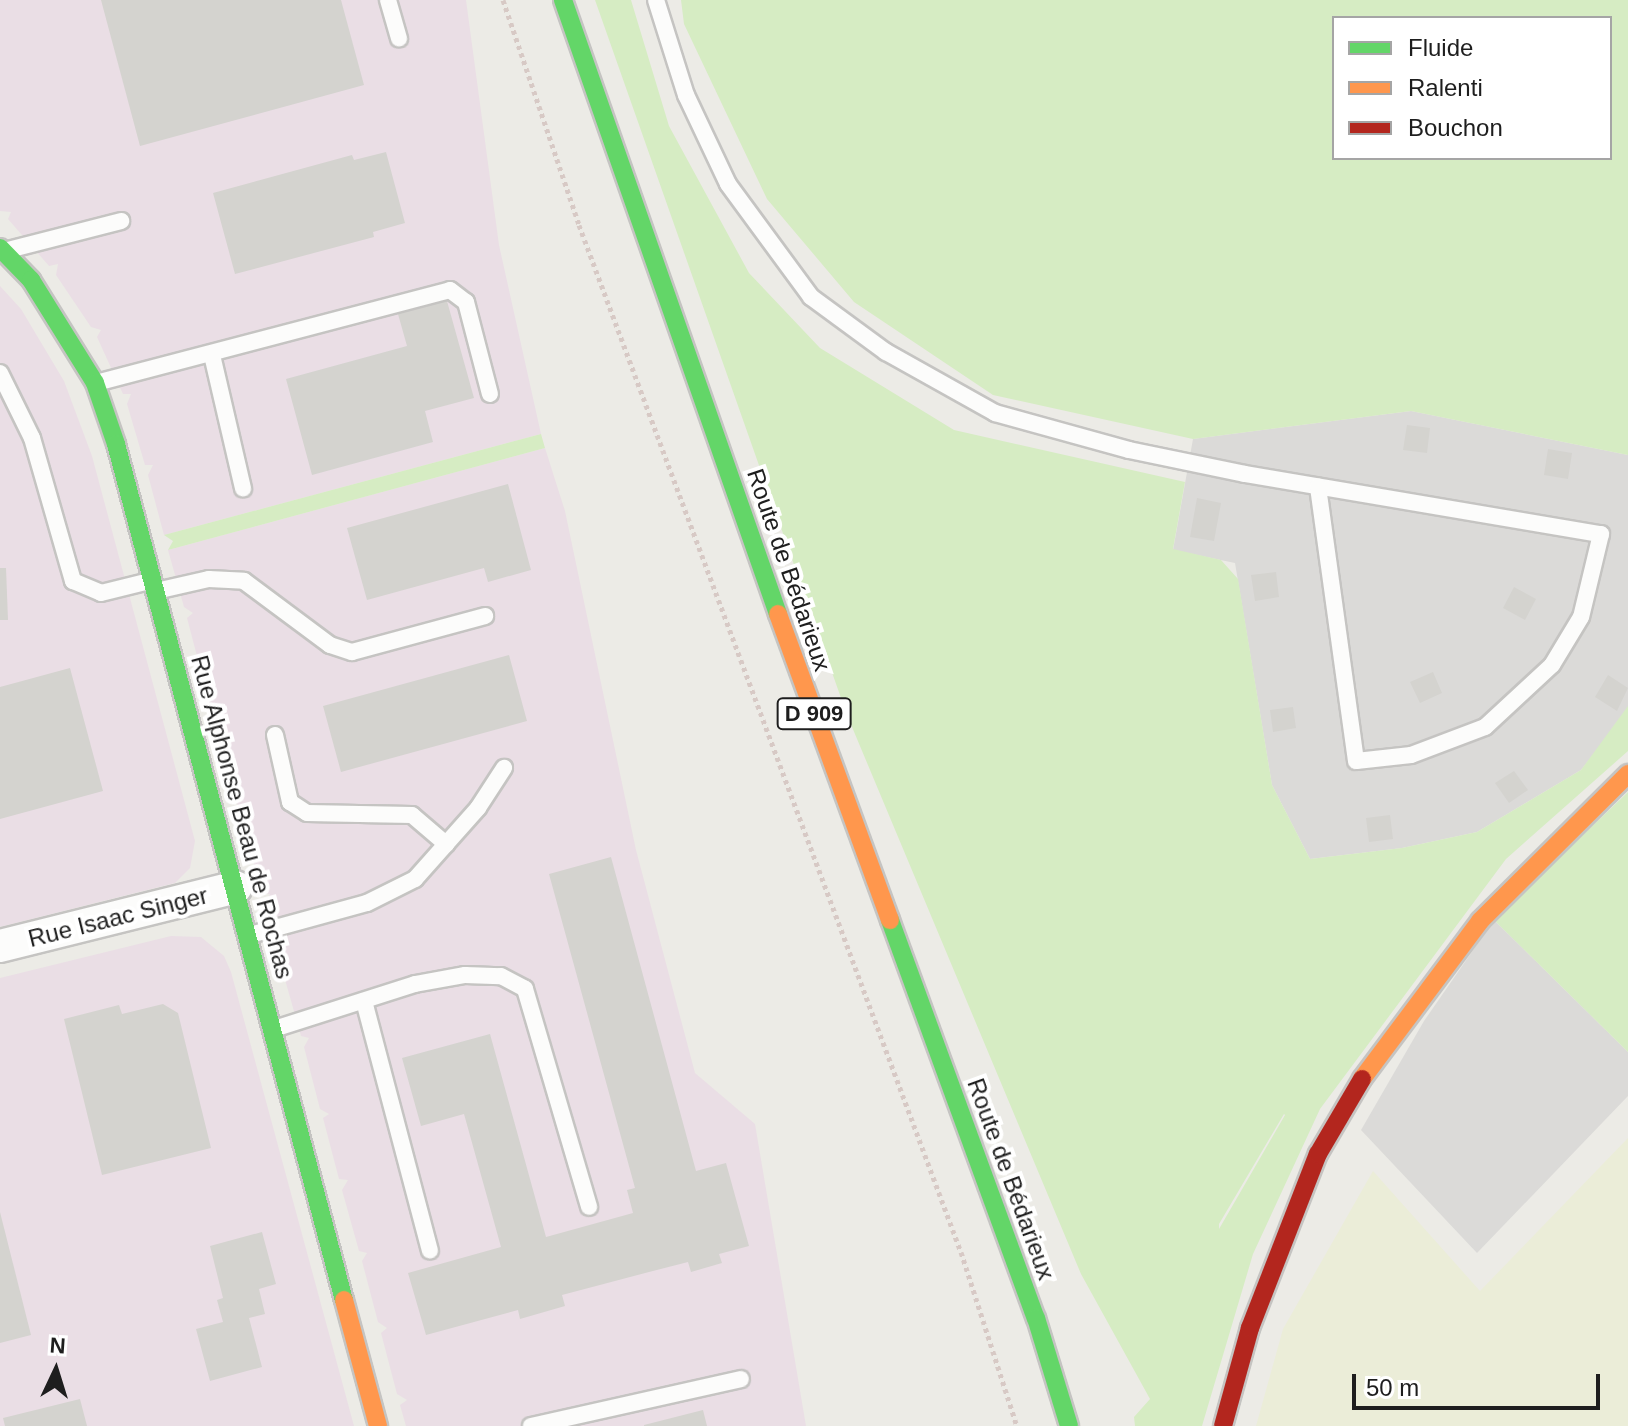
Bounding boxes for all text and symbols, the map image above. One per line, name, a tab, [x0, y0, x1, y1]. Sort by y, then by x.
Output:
legend	[1332, 16, 1612, 160]
text: Fluide	[1408, 34, 1473, 61]
text: Ralenti	[1408, 74, 1483, 101]
text: Bouchon	[1408, 114, 1503, 141]
street label: Route de Bédarieux	[741, 465, 837, 675]
street label: Rue Alphonse Beau de Rochas	[185, 652, 299, 982]
road number: D 909	[776, 696, 852, 732]
street label: Rue Isaac Singer	[25, 881, 211, 953]
street label: Route de Bédarieux	[961, 1074, 1061, 1284]
north arrow	[16, 1330, 96, 1410]
text: N	[49, 1333, 66, 1359]
scale bar	[1356, 1358, 1604, 1408]
text: 50 m	[1366, 1374, 1419, 1401]

